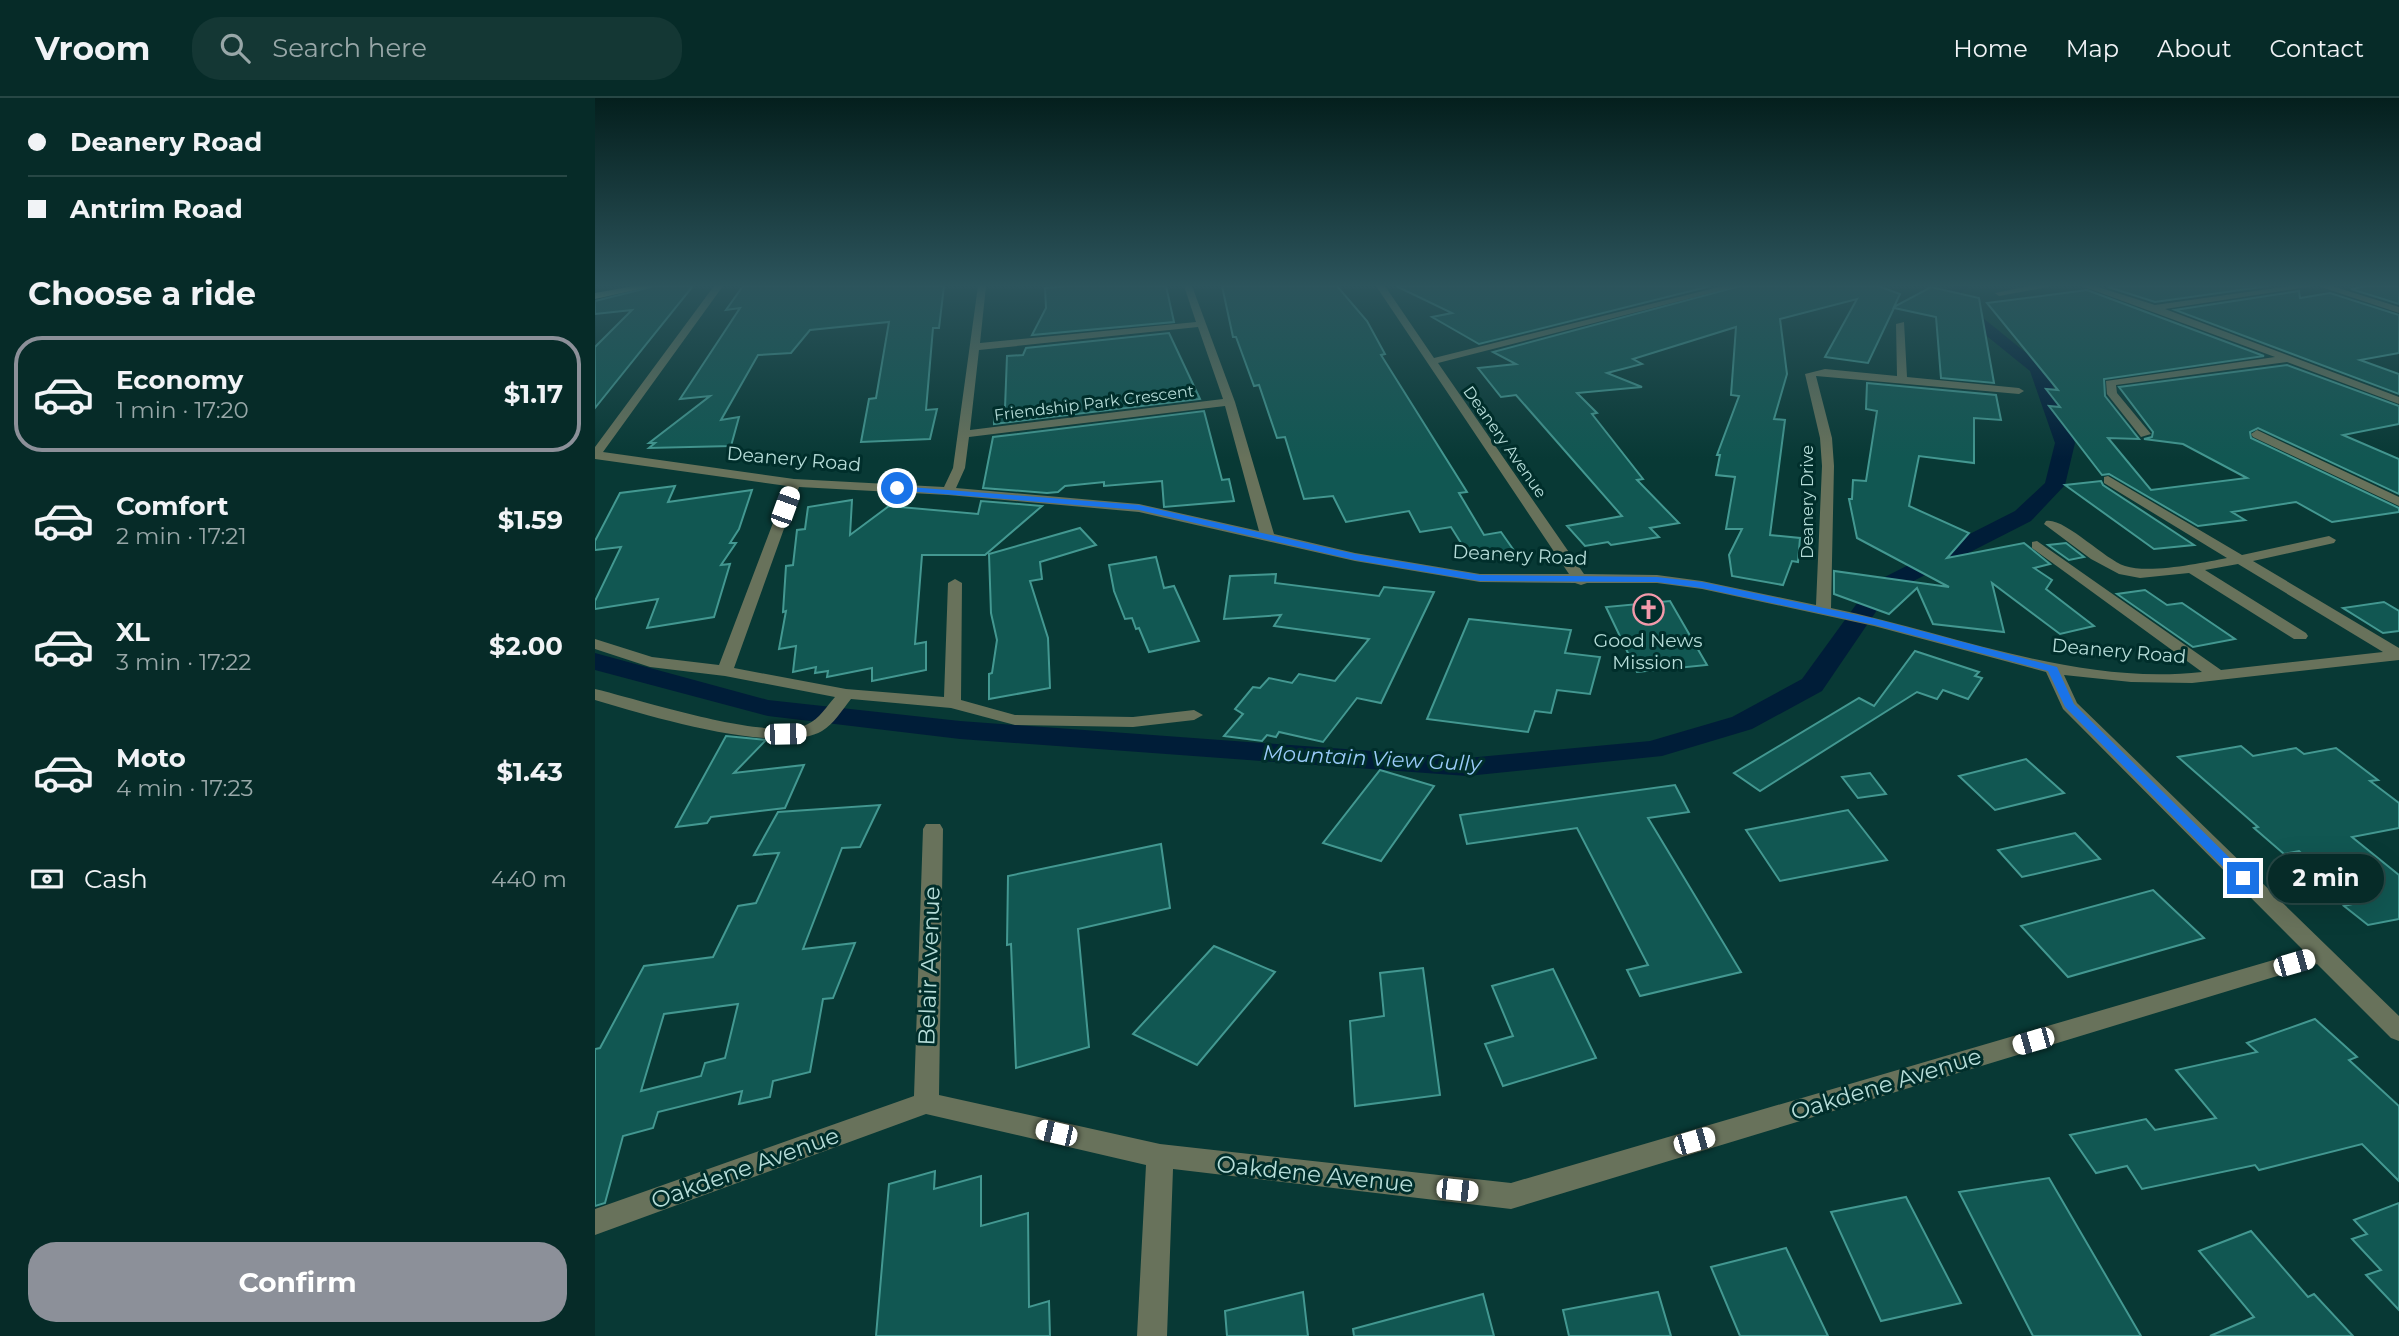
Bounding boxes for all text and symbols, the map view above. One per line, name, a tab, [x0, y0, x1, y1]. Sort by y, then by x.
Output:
search box	[192, 17, 682, 80]
text: Vroom	[35, 28, 150, 68]
icon: search	[216, 29, 254, 67]
text: Search here	[272, 32, 427, 64]
text: Home	[1953, 34, 2028, 63]
text: Map	[2066, 34, 2119, 63]
text: About	[2157, 34, 2231, 63]
text: Contact	[2269, 34, 2364, 63]
text: Deanery Road	[70, 126, 262, 158]
text: Antrim Road	[70, 193, 243, 225]
text: Choose a ride	[28, 274, 256, 313]
icon: car	[32, 363, 95, 426]
text: Economy	[116, 364, 243, 396]
text: $1.17	[504, 378, 563, 410]
street label: Friendship Park Crescent	[993, 381, 1196, 425]
street label: Deanery Avenue	[1459, 382, 1551, 502]
text: 1 min · 17:20	[116, 396, 249, 424]
street label: Deanery Road	[726, 442, 862, 476]
street label: Deanery Drive	[1798, 445, 1817, 559]
route start	[881, 472, 913, 504]
car	[768, 484, 803, 530]
icon: car	[32, 489, 95, 552]
text: Comfort	[116, 490, 228, 522]
text: $1.59	[498, 504, 563, 536]
text: 2 min · 17:21	[116, 522, 247, 550]
street label: Deanery Road	[1452, 540, 1588, 570]
church icon: Good News Mission	[1631, 592, 1665, 626]
icon: car	[32, 615, 95, 678]
text: XL	[116, 616, 150, 648]
place label: Good News Mission	[1594, 629, 1702, 674]
text: $2.00	[489, 630, 563, 662]
street label: Deanery Road	[2051, 634, 2187, 668]
text: 3 min · 17:22	[116, 648, 251, 676]
car	[764, 723, 807, 745]
water label: Mountain View Gully	[1262, 740, 1483, 776]
icon: car	[32, 741, 95, 804]
text: Moto	[116, 742, 186, 774]
text: $1.43	[497, 756, 563, 788]
text: 4 min · 17:23	[116, 774, 254, 802]
callout: 2 min	[2267, 854, 2383, 902]
icon: cash	[28, 860, 66, 898]
route end	[2227, 862, 2259, 894]
text: Cash	[84, 863, 148, 895]
text: 2 min	[2292, 864, 2360, 892]
text: 440 m	[491, 865, 567, 893]
street label: Belair Avenue	[912, 886, 946, 1046]
car	[2271, 947, 2318, 979]
car	[2010, 1025, 2057, 1057]
street label: Oakdene Avenue	[1787, 1042, 1985, 1126]
car	[1034, 1118, 1079, 1148]
street label: Oakdene Avenue	[647, 1121, 843, 1215]
car	[1671, 1125, 1718, 1157]
street label: Oakdene Avenue	[1215, 1150, 1415, 1198]
car	[1436, 1177, 1479, 1203]
button: Confirm	[28, 1242, 567, 1322]

